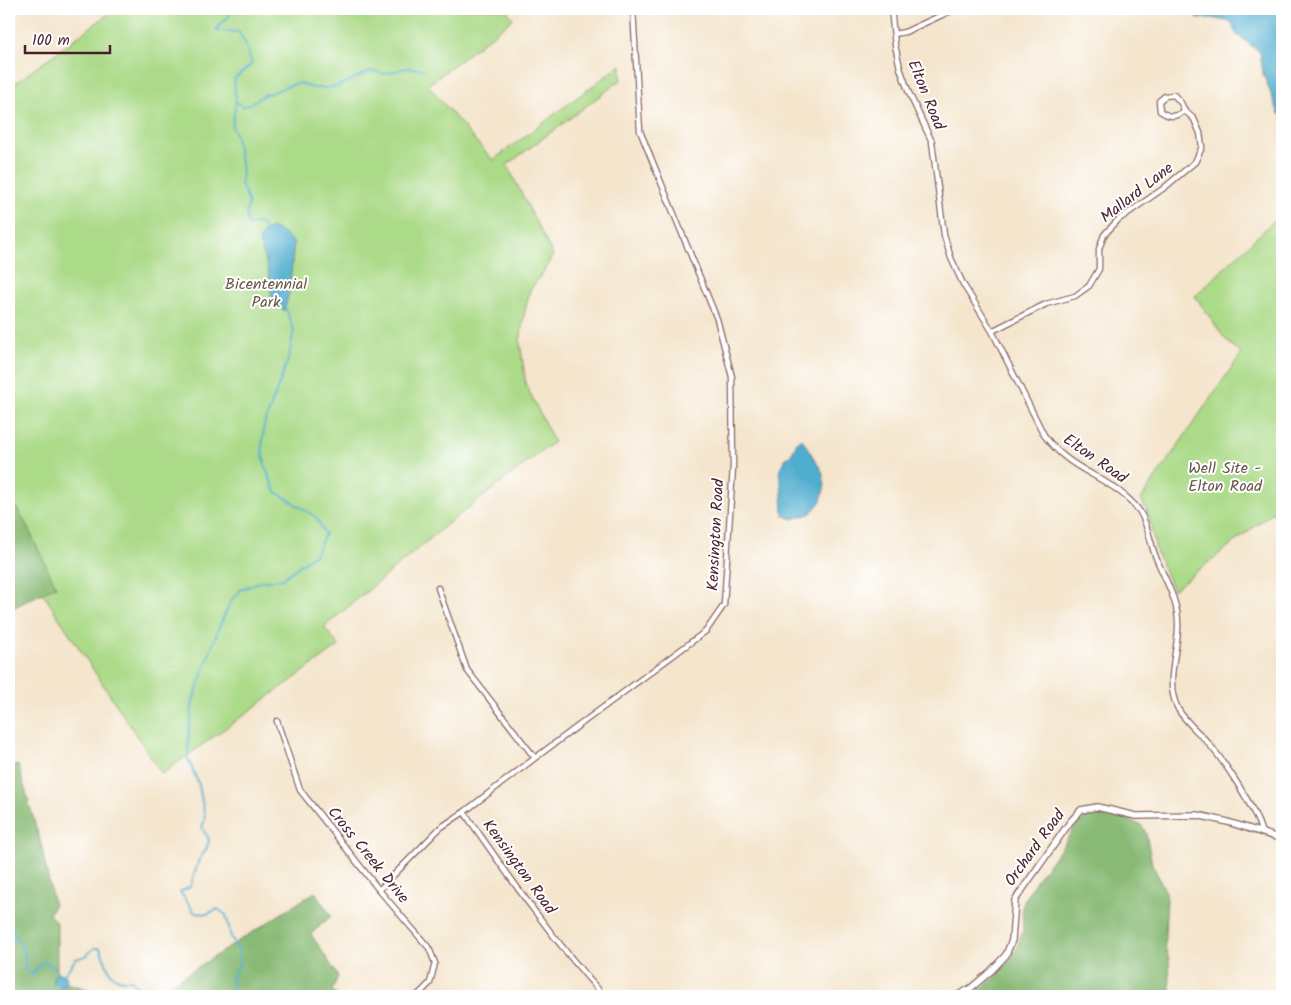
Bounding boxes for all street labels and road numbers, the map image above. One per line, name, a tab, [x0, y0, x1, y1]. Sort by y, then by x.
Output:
street label: Elton Road	[901, 56, 952, 135]
street label: Mallard Lane	[1095, 156, 1179, 230]
street label: Elton Road	[1058, 428, 1133, 491]
street label: Kensington Road	[701, 477, 731, 592]
street label: Cross Creek Drive	[321, 801, 415, 909]
street label: Orchard Road	[998, 803, 1072, 892]
street label: Kensington Road	[476, 814, 563, 921]

